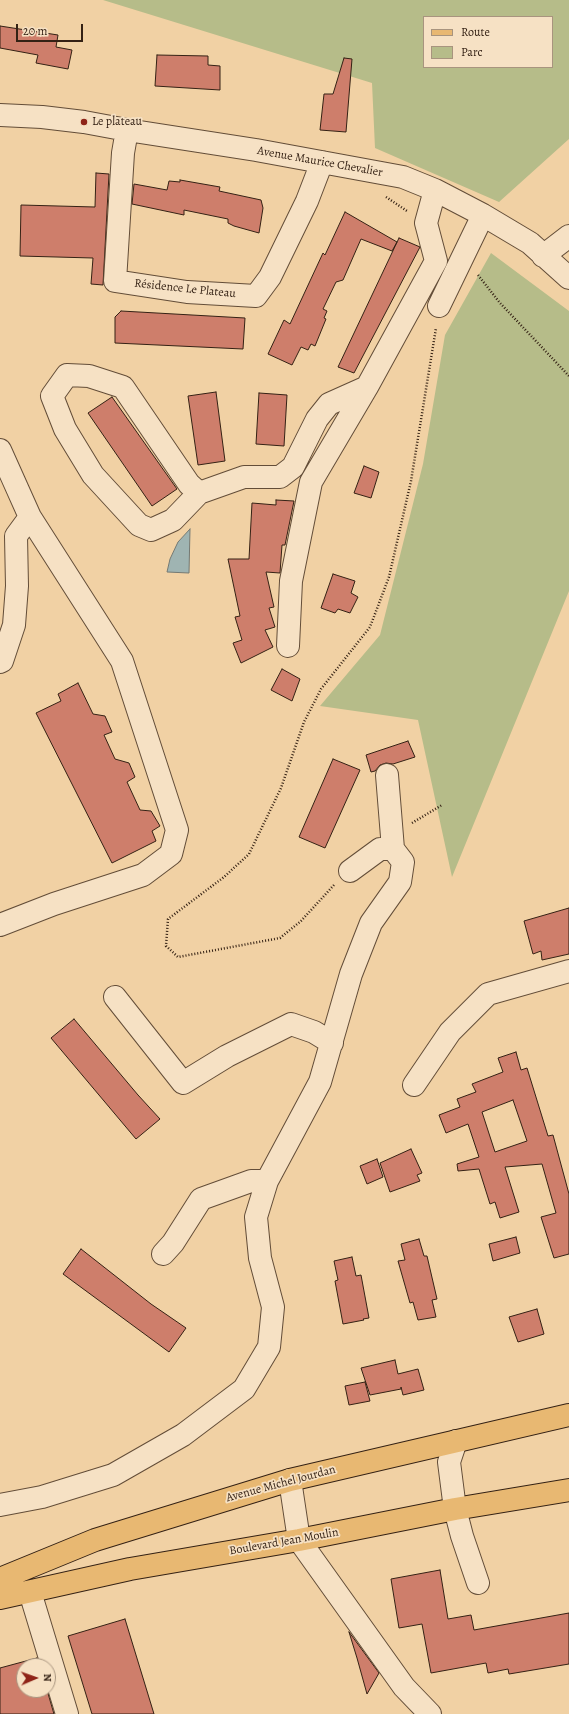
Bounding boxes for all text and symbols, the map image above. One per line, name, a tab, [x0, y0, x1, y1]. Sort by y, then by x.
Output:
scale bar	[18, 16, 85, 42]
legend	[423, 16, 553, 68]
text: 20 m	[23, 23, 47, 39]
text: Route	[461, 24, 490, 40]
text: Parc	[461, 44, 483, 60]
place label: Le plateau	[92, 115, 142, 129]
marker: Le plateau	[79, 117, 89, 127]
street label: Avenue Maurice Chevalier	[256, 144, 384, 180]
street label: Résidence Le Plateau	[134, 277, 236, 301]
street label: Avenue Michel Jourdan	[225, 1462, 337, 1506]
street label: Boulevard Jean Moulin	[228, 1525, 340, 1559]
north arrow	[16, 1658, 56, 1698]
text: N	[40, 1673, 55, 1682]

